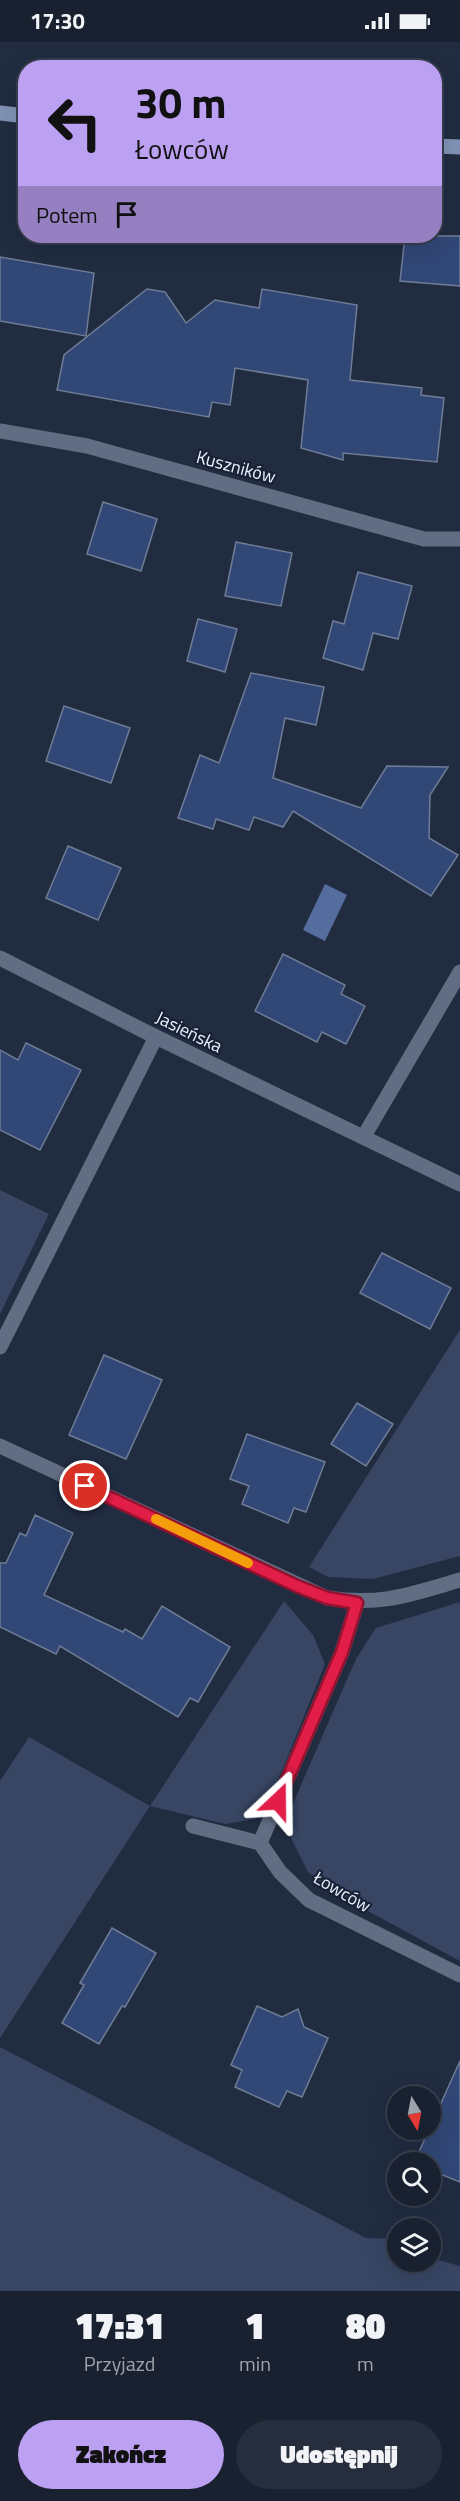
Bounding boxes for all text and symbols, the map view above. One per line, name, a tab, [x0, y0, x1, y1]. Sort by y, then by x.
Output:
text: 17:30	[30, 4, 85, 38]
text: 30 m	[135, 70, 227, 134]
icon: left	[36, 84, 114, 162]
text: Łowców	[135, 128, 229, 169]
text: Potem	[36, 198, 98, 232]
icon: arrive	[110, 198, 143, 231]
street label: Kuszników	[193, 443, 279, 490]
street label: Jasieńska	[151, 1004, 227, 1059]
pin	[59, 1460, 110, 1511]
icon: arrive	[68, 1469, 101, 1502]
position arrow	[246, 1769, 310, 1833]
street label: Łowców	[308, 1864, 376, 1919]
north arrow	[387, 2086, 441, 2140]
map controls	[387, 2086, 441, 2272]
button: search	[387, 2152, 441, 2206]
button: layers	[387, 2218, 441, 2272]
text: 17:31	[75, 2298, 164, 2353]
text: 1	[245, 2298, 265, 2353]
text: 80	[346, 2298, 385, 2353]
text: Przyjazd	[84, 2348, 155, 2379]
text: min	[239, 2348, 271, 2379]
text: m	[357, 2348, 374, 2379]
button: Zakończ	[18, 2420, 224, 2489]
button: Udostępnij	[236, 2420, 442, 2489]

